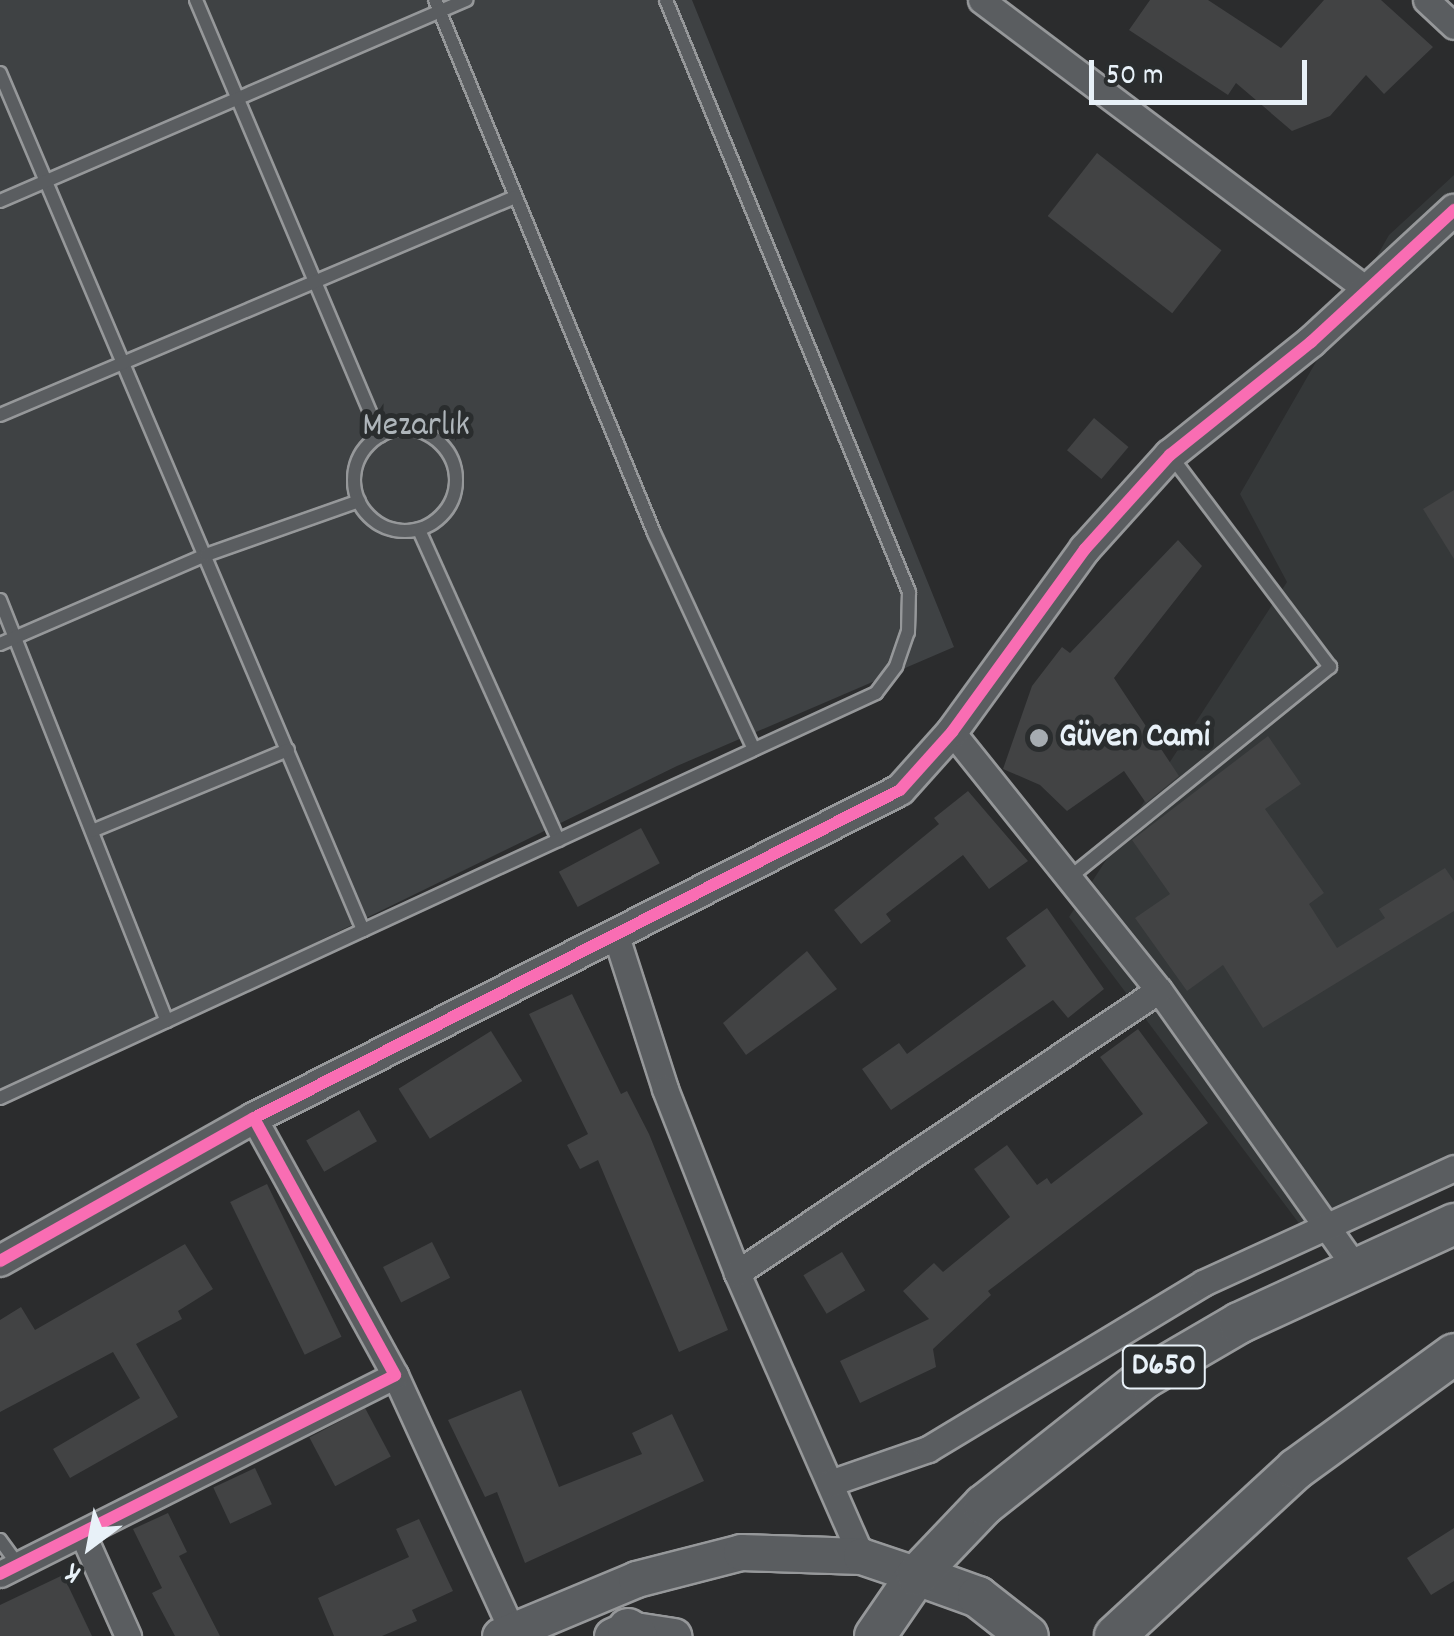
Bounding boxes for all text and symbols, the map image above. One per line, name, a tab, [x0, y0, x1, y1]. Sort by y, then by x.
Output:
scale bar	[1094, 40, 1312, 102]
text: 50 m	[1106, 56, 1164, 99]
park label: Mezarlık	[362, 406, 470, 448]
place label: Güven Cami	[1059, 717, 1210, 759]
marker: Güven Cami	[1028, 727, 1050, 749]
road number: D650	[1122, 1340, 1206, 1394]
north arrow	[40, 1496, 140, 1596]
text: K	[58, 1551, 90, 1592]

